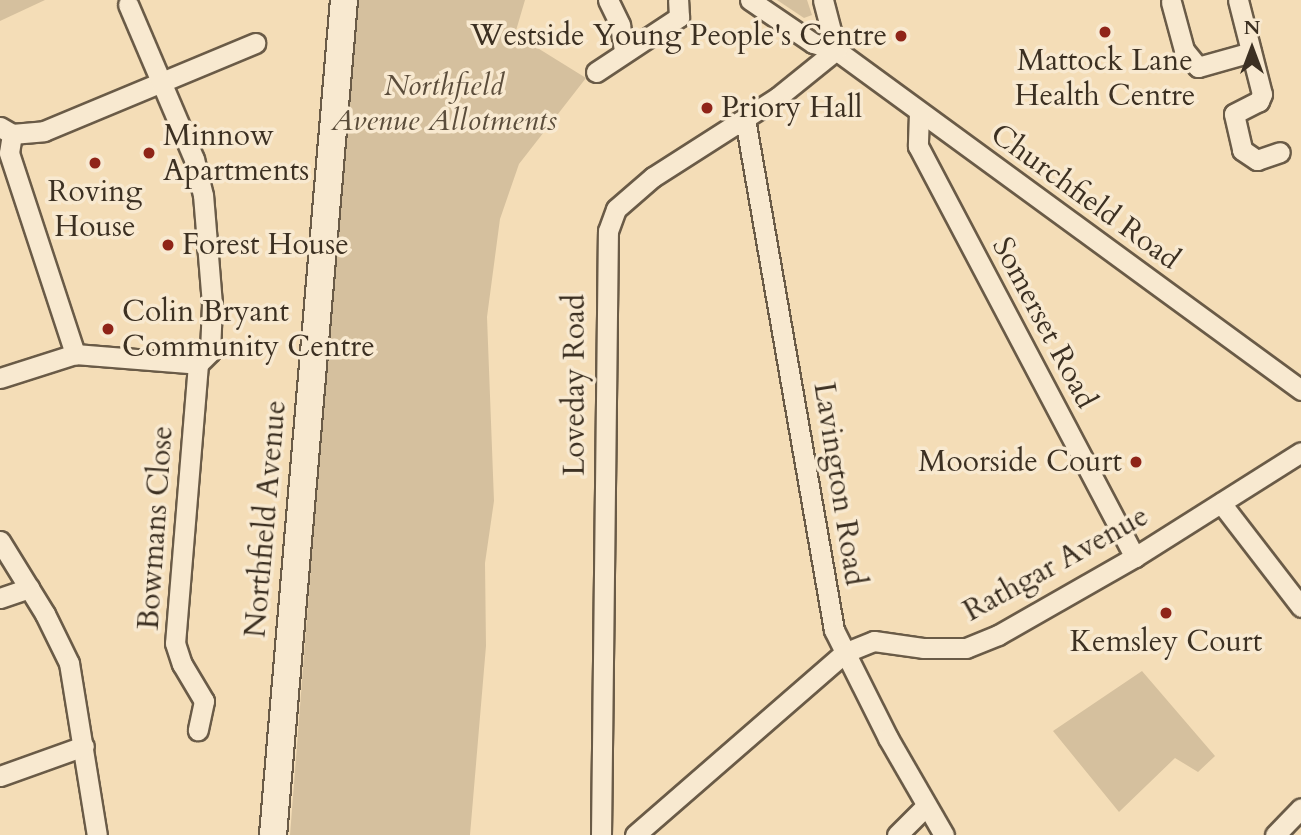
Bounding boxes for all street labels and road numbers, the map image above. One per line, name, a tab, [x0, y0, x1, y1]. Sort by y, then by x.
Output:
street label: Churchfield Road	[983, 116, 1187, 278]
street label: Somerset Road	[984, 231, 1104, 415]
street label: Loveday Road	[557, 294, 593, 476]
street label: Lavington Road	[805, 380, 873, 588]
street label: Northfield Avenue	[238, 399, 294, 639]
street label: Bowmans Close	[131, 425, 181, 631]
street label: Rathgar Avenue	[957, 498, 1155, 630]

